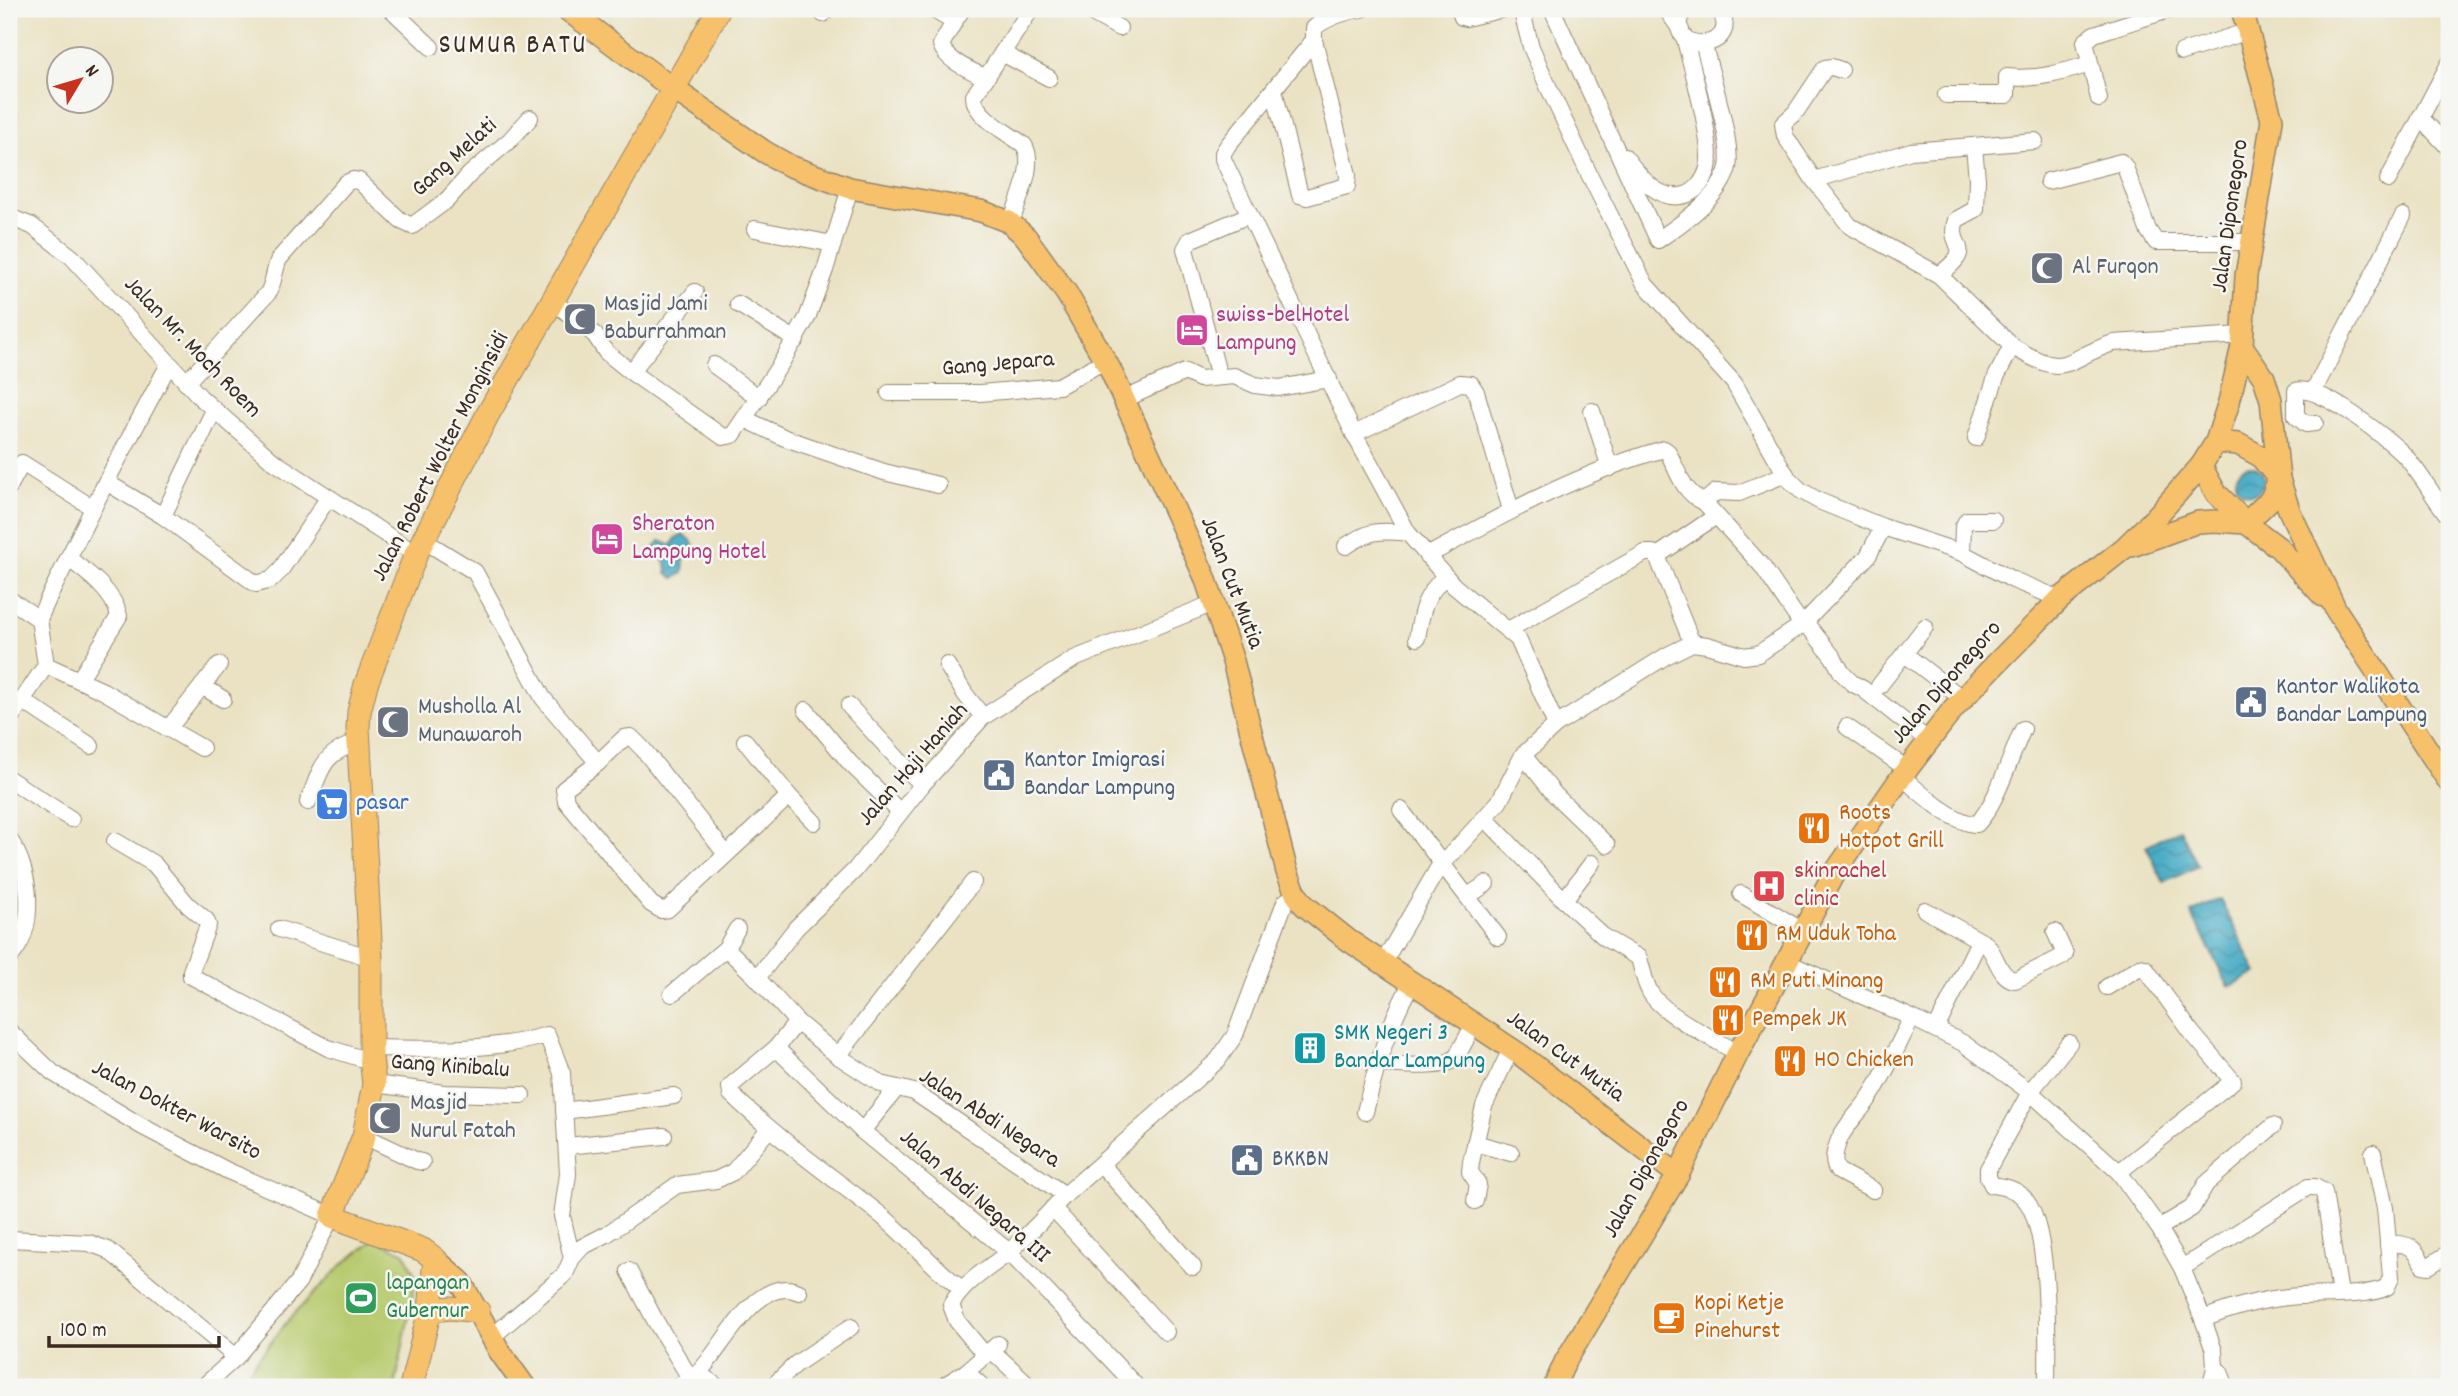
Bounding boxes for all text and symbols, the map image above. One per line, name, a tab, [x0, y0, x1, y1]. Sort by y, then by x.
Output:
district label: SUMUR BATU	[438, 27, 588, 67]
north arrow	[46, 46, 116, 116]
text: N	[77, 60, 104, 84]
street label: Gang Melati	[404, 110, 506, 206]
street label: Jalan Diponegoro	[2203, 137, 2259, 295]
mosque icon: Al Furqon	[2028, 249, 2066, 287]
place label: Al Furqon	[2072, 251, 2159, 285]
street label: Jalan Mr. Moch Roem	[115, 269, 269, 427]
place label: Masjid Jami Baburrahman	[604, 288, 726, 350]
place label: swiss-belHotel Lampung	[1216, 299, 1349, 361]
mosque icon: Masjid Jami Baburrahman	[561, 300, 599, 338]
hotel icon: swiss-belHotel Lampung	[1173, 311, 1211, 349]
street label: Jalan Robert Wolter Monginsidi	[363, 326, 519, 588]
street label: Gang Jepara	[941, 343, 1056, 387]
place label: Sheraton Lampung Hotel	[632, 508, 766, 570]
street label: Jalan Cut Mutia	[1190, 512, 1272, 655]
hotel icon: Sheraton Lampung Hotel	[588, 520, 626, 558]
street label: Jalan Diponegoro	[1883, 614, 2011, 752]
place label: Kantor Walikota Bandar Lampung	[2276, 671, 2427, 733]
public building icon: Kantor Walikota Bandar Lampung	[2232, 683, 2270, 721]
place label: Musholla Al Munawaroh	[418, 691, 522, 753]
street label: Jalan Haji Haniah	[850, 696, 978, 834]
mosque icon: Musholla Al Munawaroh	[374, 703, 412, 741]
place label: Kantor Imigrasi Bandar Lampung	[1024, 744, 1175, 806]
public building icon: Kantor Imigrasi Bandar Lampung	[980, 756, 1018, 794]
supermarket icon: pasar	[313, 785, 351, 823]
place label: pasar	[356, 787, 409, 821]
place label: Roots Hotpot Grill	[1839, 797, 1944, 859]
restaurant icon: Roots Hotpot Grill	[1795, 809, 1833, 847]
place label: skinrachel clinic	[1794, 855, 1887, 917]
hospital icon: skinrachel clinic	[1750, 867, 1788, 905]
restaurant icon: RM Uduk Toha	[1733, 916, 1771, 954]
place label: RM Uduk Toha	[1776, 918, 1897, 952]
restaurant icon: RM Puti Minang	[1706, 963, 1744, 1001]
place label: RM Puti Minang	[1750, 965, 1884, 999]
restaurant icon: Pempek JK	[1709, 1001, 1747, 1039]
street label: Jalan Cut Mutia	[1499, 1002, 1632, 1112]
place label: Pempek JK	[1752, 1003, 1847, 1037]
place label: SMK Negeri 3 Bandar Lampung	[1334, 1017, 1485, 1079]
building icon: SMK Negeri 3 Bandar Lampung	[1291, 1029, 1329, 1067]
restaurant icon: HO Chicken	[1771, 1042, 1809, 1080]
place label: HO Chicken	[1814, 1044, 1914, 1078]
street label: Gang Kinibalu	[389, 1046, 511, 1088]
street label: Jalan Dokter Warsito	[85, 1052, 267, 1170]
street label: Jalan Abdi Negara	[912, 1060, 1067, 1178]
place label: Masjid Nurul Fatah	[410, 1087, 516, 1149]
street label: Jalan Diponegoro	[1595, 1093, 1699, 1245]
mosque icon: Masjid Nurul Fatah	[366, 1099, 404, 1137]
street label: Jalan Abdi Negara III	[891, 1122, 1057, 1273]
public building icon: BKKBN	[1228, 1141, 1266, 1179]
place label: BKKBN	[1272, 1143, 1329, 1177]
place label: lapangan Gubernur	[386, 1267, 469, 1329]
sports icon: lapangan Gubernur	[342, 1279, 380, 1317]
place label: Kopi Ketje Pinehurst	[1694, 1287, 1784, 1349]
cafe icon: Kopi Ketje Pinehurst	[1650, 1299, 1688, 1337]
scale bar	[49, 1305, 219, 1349]
text: 100 m	[60, 1317, 107, 1347]

